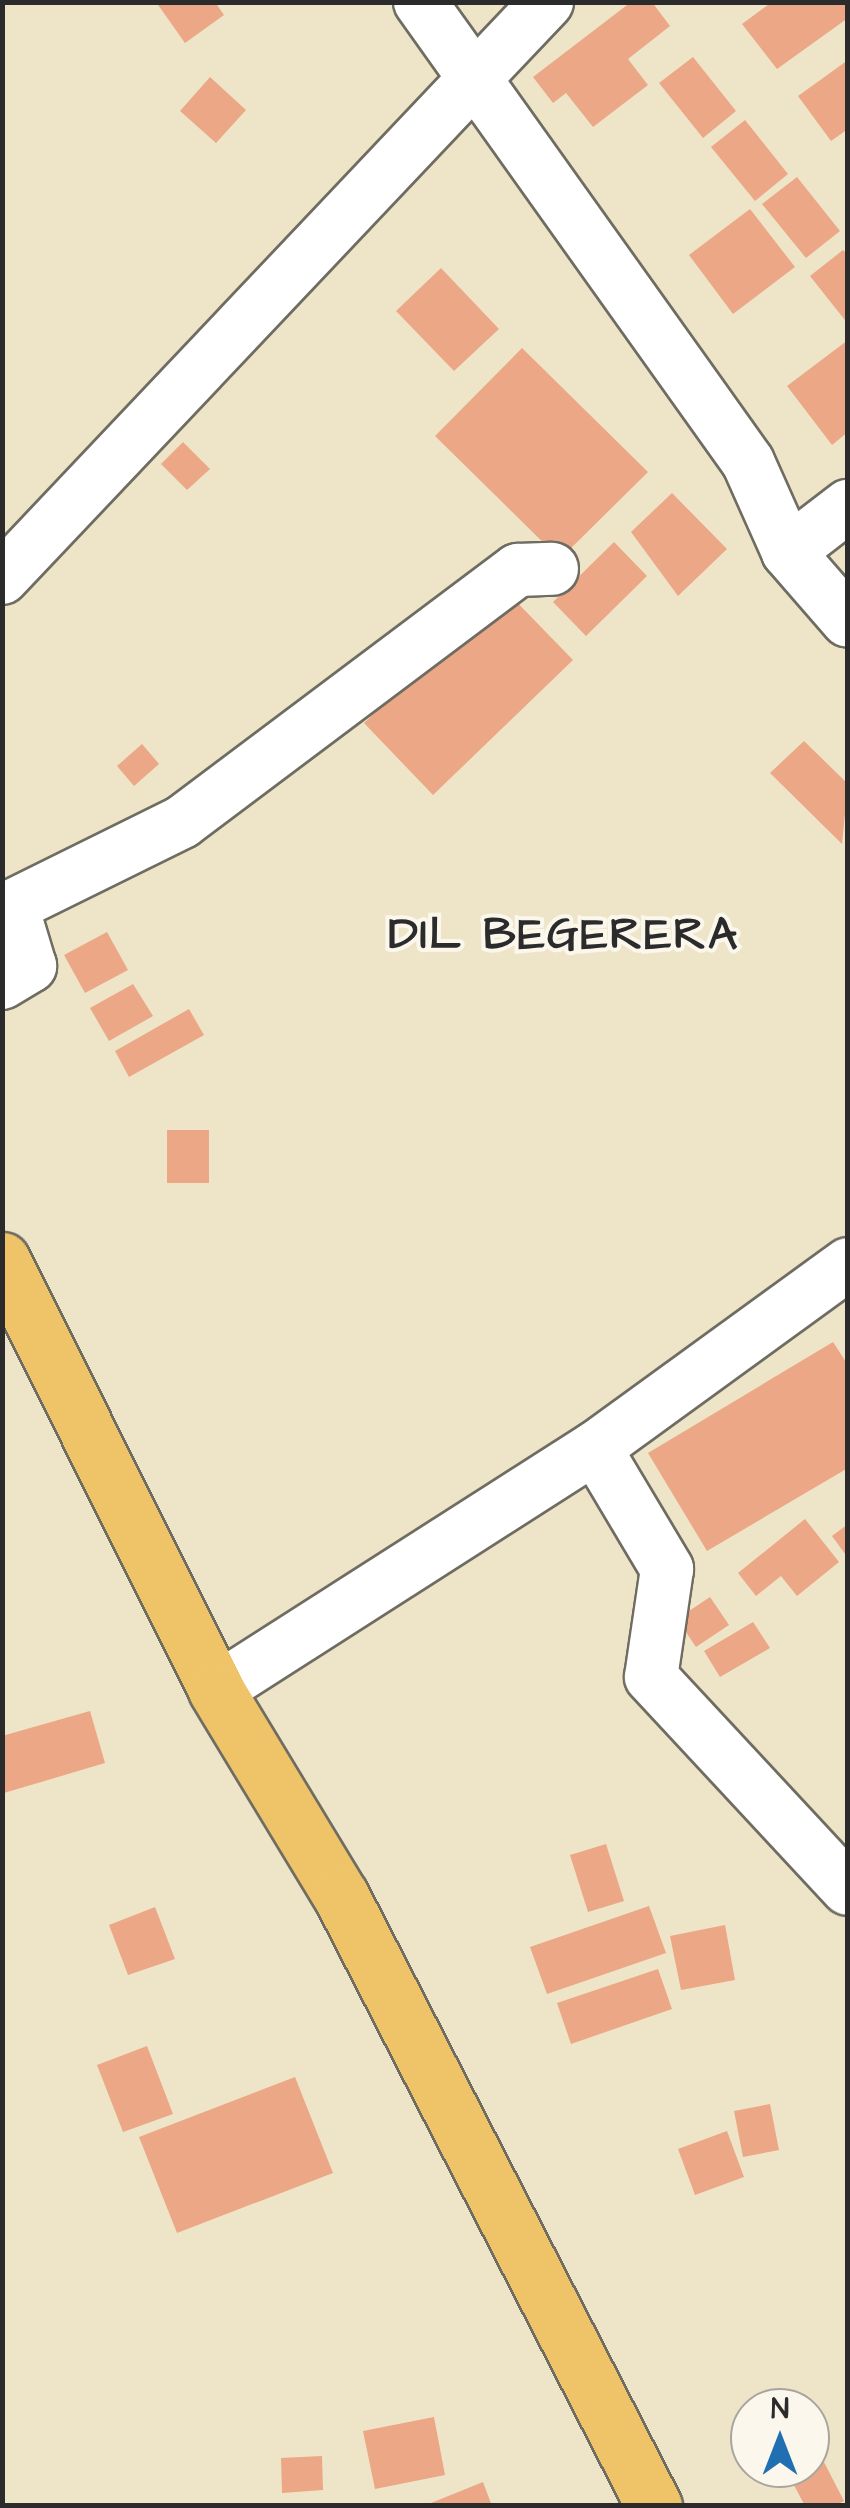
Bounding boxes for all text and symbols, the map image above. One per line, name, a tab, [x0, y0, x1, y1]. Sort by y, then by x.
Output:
district label: DIL BEGERERA	[388, 909, 740, 963]
north arrow	[730, 2388, 830, 2488]
text: N	[771, 2390, 789, 2429]

